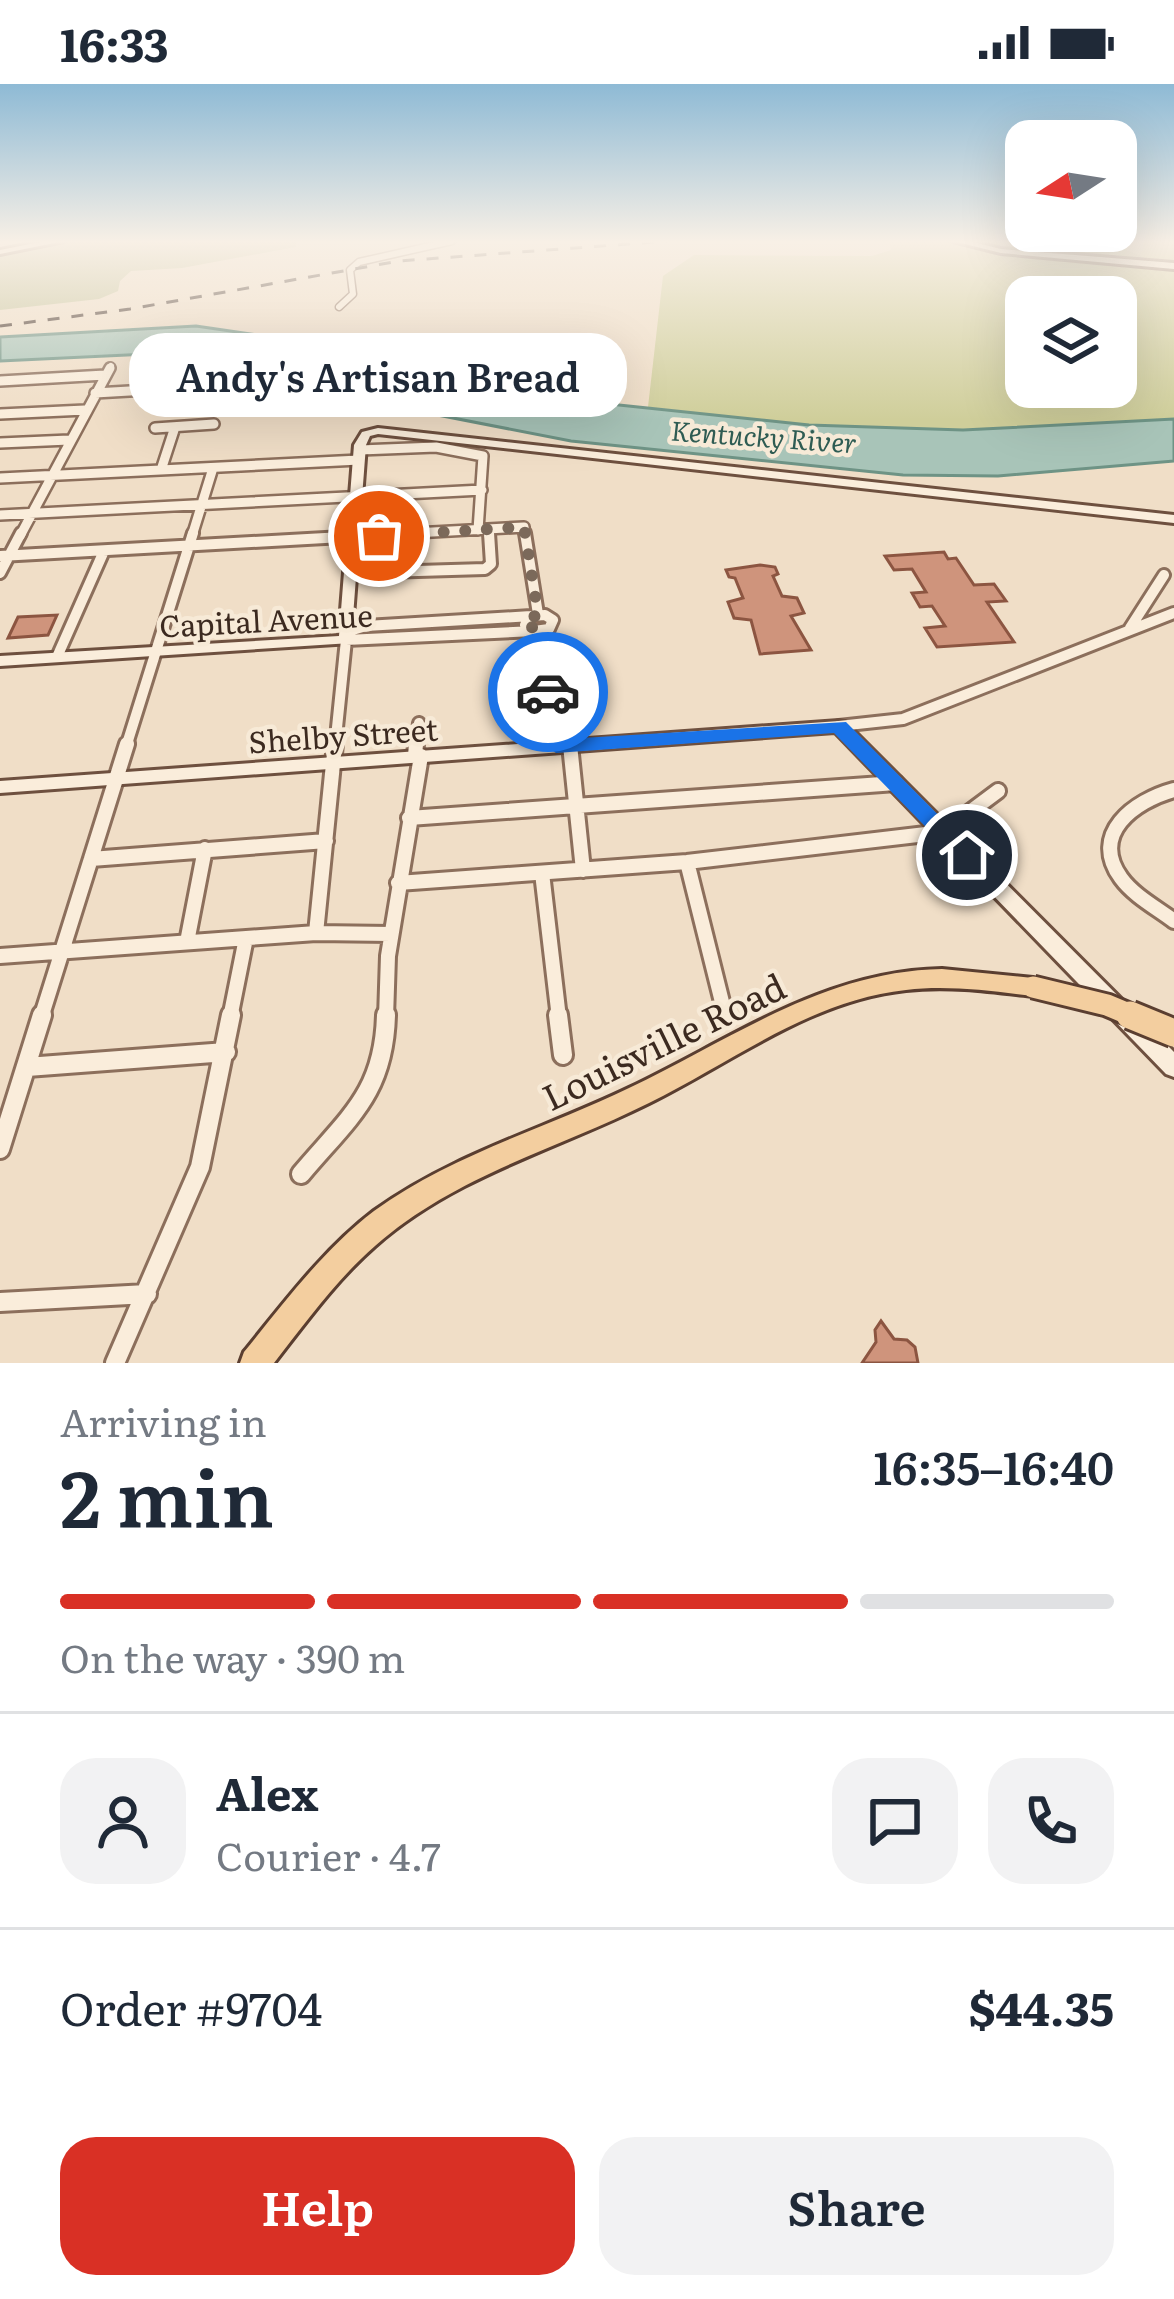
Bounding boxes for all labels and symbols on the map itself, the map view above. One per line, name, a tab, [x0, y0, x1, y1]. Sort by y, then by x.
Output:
north arrow	[1005, 120, 1137, 252]
callout: Andy's Artisan Bread	[130, 332, 628, 416]
water label: Kentucky River	[670, 409, 858, 461]
pin	[328, 485, 430, 587]
street label: Capital Avenue	[158, 591, 374, 647]
courier	[488, 632, 608, 752]
street label: Shelby Street	[247, 705, 439, 763]
pin	[916, 804, 1018, 906]
street label: Louisville Road	[532, 958, 794, 1122]

